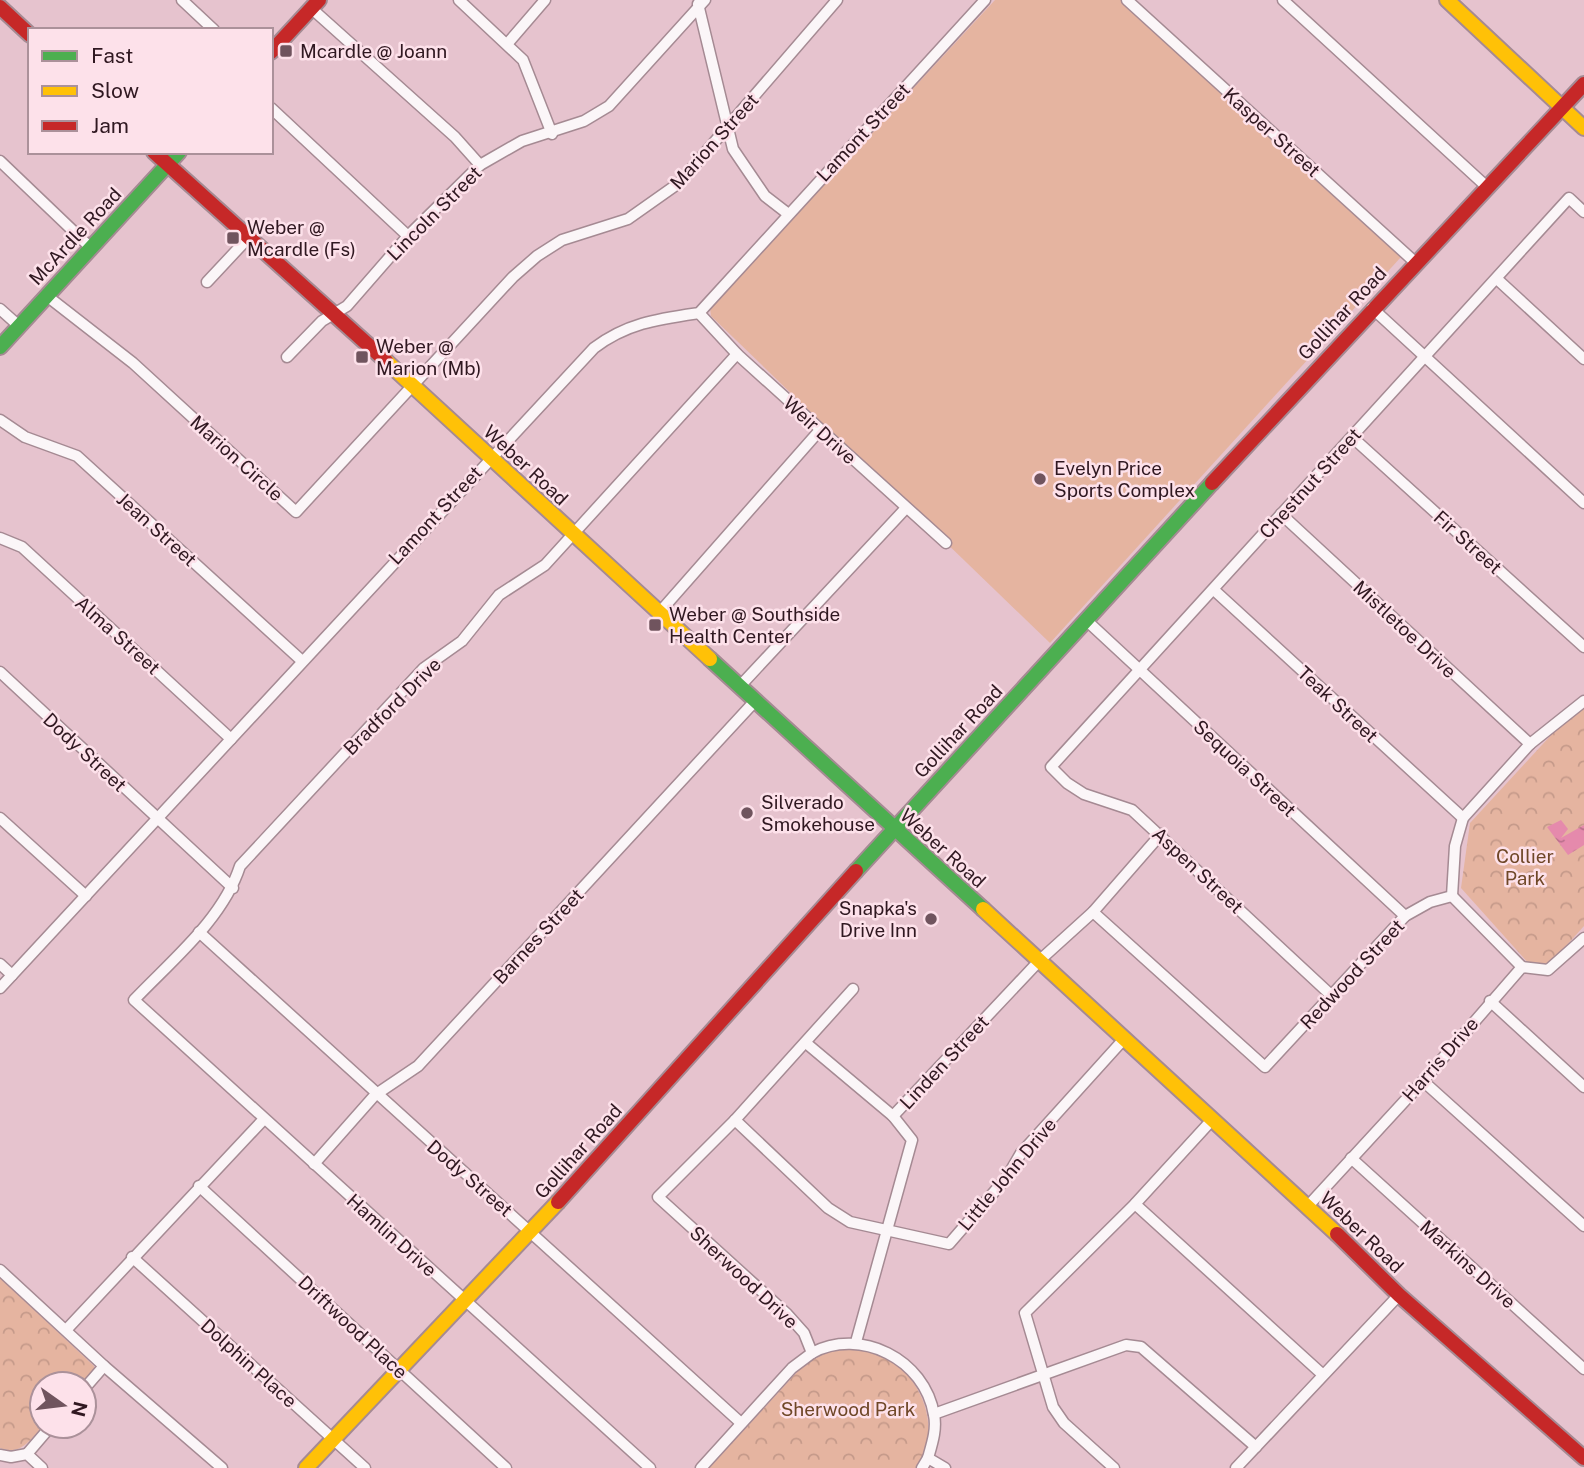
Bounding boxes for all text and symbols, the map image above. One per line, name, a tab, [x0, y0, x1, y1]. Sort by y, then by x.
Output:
legend	[28, 28, 273, 154]
place label: Mcardle @ Joann	[300, 40, 447, 62]
text: Fast	[91, 43, 133, 68]
marker: Mcardle @ Joann	[278, 43, 294, 59]
text: Slow	[91, 78, 139, 103]
street label: Lamont Street	[812, 78, 914, 186]
street label: Kasper Street	[1219, 83, 1325, 181]
street label: Marion Street	[665, 89, 763, 193]
text: Jam	[91, 113, 129, 138]
street label: Lincoln Street	[382, 161, 486, 265]
street label: McArdle Road	[24, 183, 126, 289]
place label: Weber @ Mcardle (Fs)	[247, 216, 356, 260]
marker: Weber @ Mcardle (Fs)	[225, 230, 241, 246]
street label: Gollihar Road	[1293, 262, 1391, 364]
place label: Weber @ Marion (Mb)	[376, 335, 481, 379]
marker: Weber @ Marion (Mb)	[354, 349, 370, 365]
street label: Weir Drive	[779, 392, 861, 468]
street label: Marion Circle	[186, 411, 288, 505]
street label: Weber Road	[479, 420, 573, 510]
street label: Chestnut Street	[1255, 423, 1365, 543]
place label: Evelyn Price Sports Complex	[1054, 457, 1195, 501]
street label: Lamont Street	[384, 461, 486, 569]
marker: Evelyn Price Sports Complex	[1032, 471, 1048, 487]
street label: Jean Street	[113, 487, 201, 571]
street label: Fir Street	[1430, 506, 1506, 578]
street label: Mistletoe Drive	[1349, 576, 1461, 682]
street label: Alma Street	[71, 591, 165, 679]
place label: Weber @ Southside Health Center	[669, 603, 840, 647]
marker: Weber @ Southside Health Center	[647, 617, 663, 633]
street label: Bradford Drive	[339, 653, 445, 759]
street label: Teak Street	[1293, 661, 1383, 747]
street label: Gollihar Road	[909, 680, 1007, 782]
street label: Dody Street	[39, 708, 131, 796]
street label: Sequoia Street	[1189, 715, 1301, 821]
place label: Silverado Smokehouse	[761, 791, 875, 835]
street label: Weber Road	[896, 804, 990, 892]
marker: Silverado Smokehouse	[739, 805, 755, 821]
street label: Aspen Street	[1148, 822, 1248, 918]
park label: Collier Park	[1496, 845, 1554, 889]
street label: Barnes Street	[488, 884, 588, 988]
place label: Snapka's Drive Inn	[839, 897, 917, 941]
marker: Snapka's Drive Inn	[923, 911, 939, 927]
street label: Redwood Street	[1295, 914, 1409, 1034]
street label: Linden Street	[895, 1011, 993, 1113]
street label: Harris Drive	[1398, 1012, 1482, 1106]
street label: Gollihar Road	[530, 1099, 626, 1203]
street label: Little John Drive	[954, 1113, 1060, 1235]
street label: Dody Street	[423, 1135, 517, 1221]
street label: Weber Road	[1316, 1187, 1408, 1277]
street label: Hamlin Drive	[343, 1189, 441, 1281]
street label: Markins Drive	[1416, 1215, 1520, 1313]
street label: Sherwood Drive	[685, 1221, 803, 1333]
street label: Driftwood Place	[294, 1271, 412, 1383]
street label: Dolphin Place	[196, 1314, 302, 1412]
north arrow	[28, 1370, 98, 1440]
park label: Sherwood Park	[781, 1398, 916, 1420]
text: N	[67, 1399, 92, 1419]

